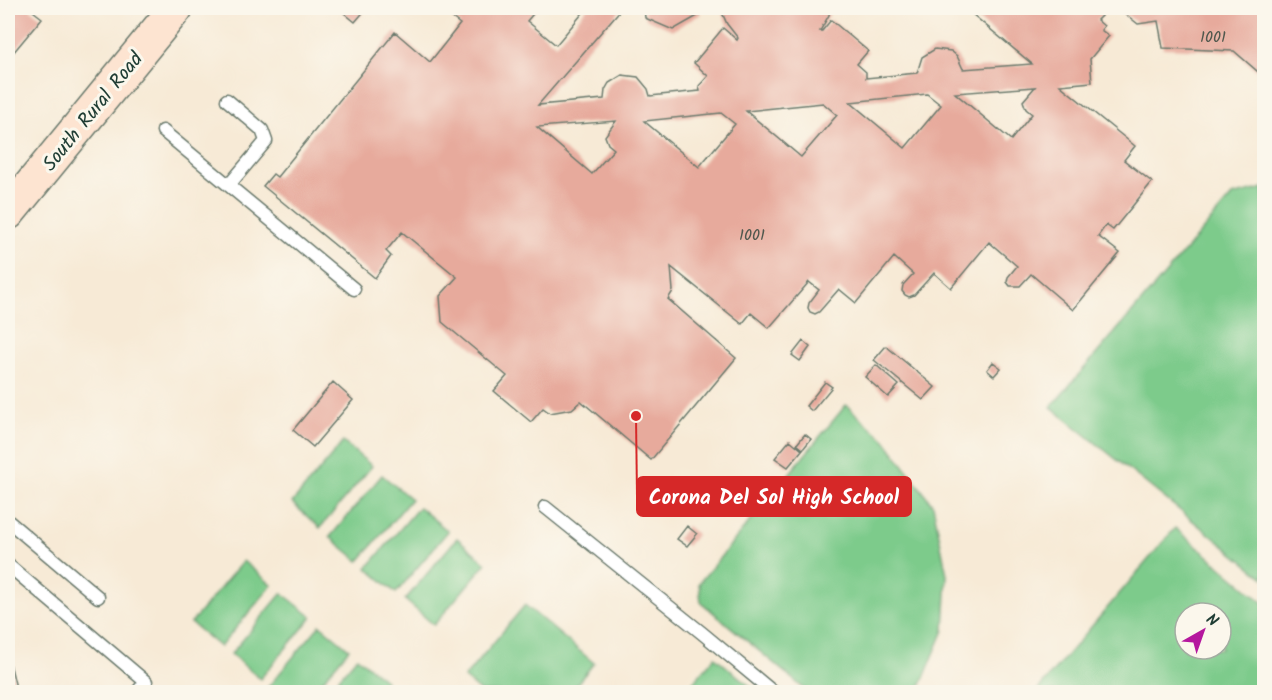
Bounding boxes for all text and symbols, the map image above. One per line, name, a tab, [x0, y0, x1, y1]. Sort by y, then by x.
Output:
house number: 1001	[1200, 25, 1226, 50]
street label: South Rural Road	[35, 45, 153, 179]
house number: 1001	[739, 223, 765, 248]
callout: Corona Del Sol High School	[637, 477, 911, 516]
text: Corona Del Sol High School	[649, 482, 900, 515]
north arrow	[1173, 601, 1233, 661]
text: N	[1200, 608, 1224, 633]

